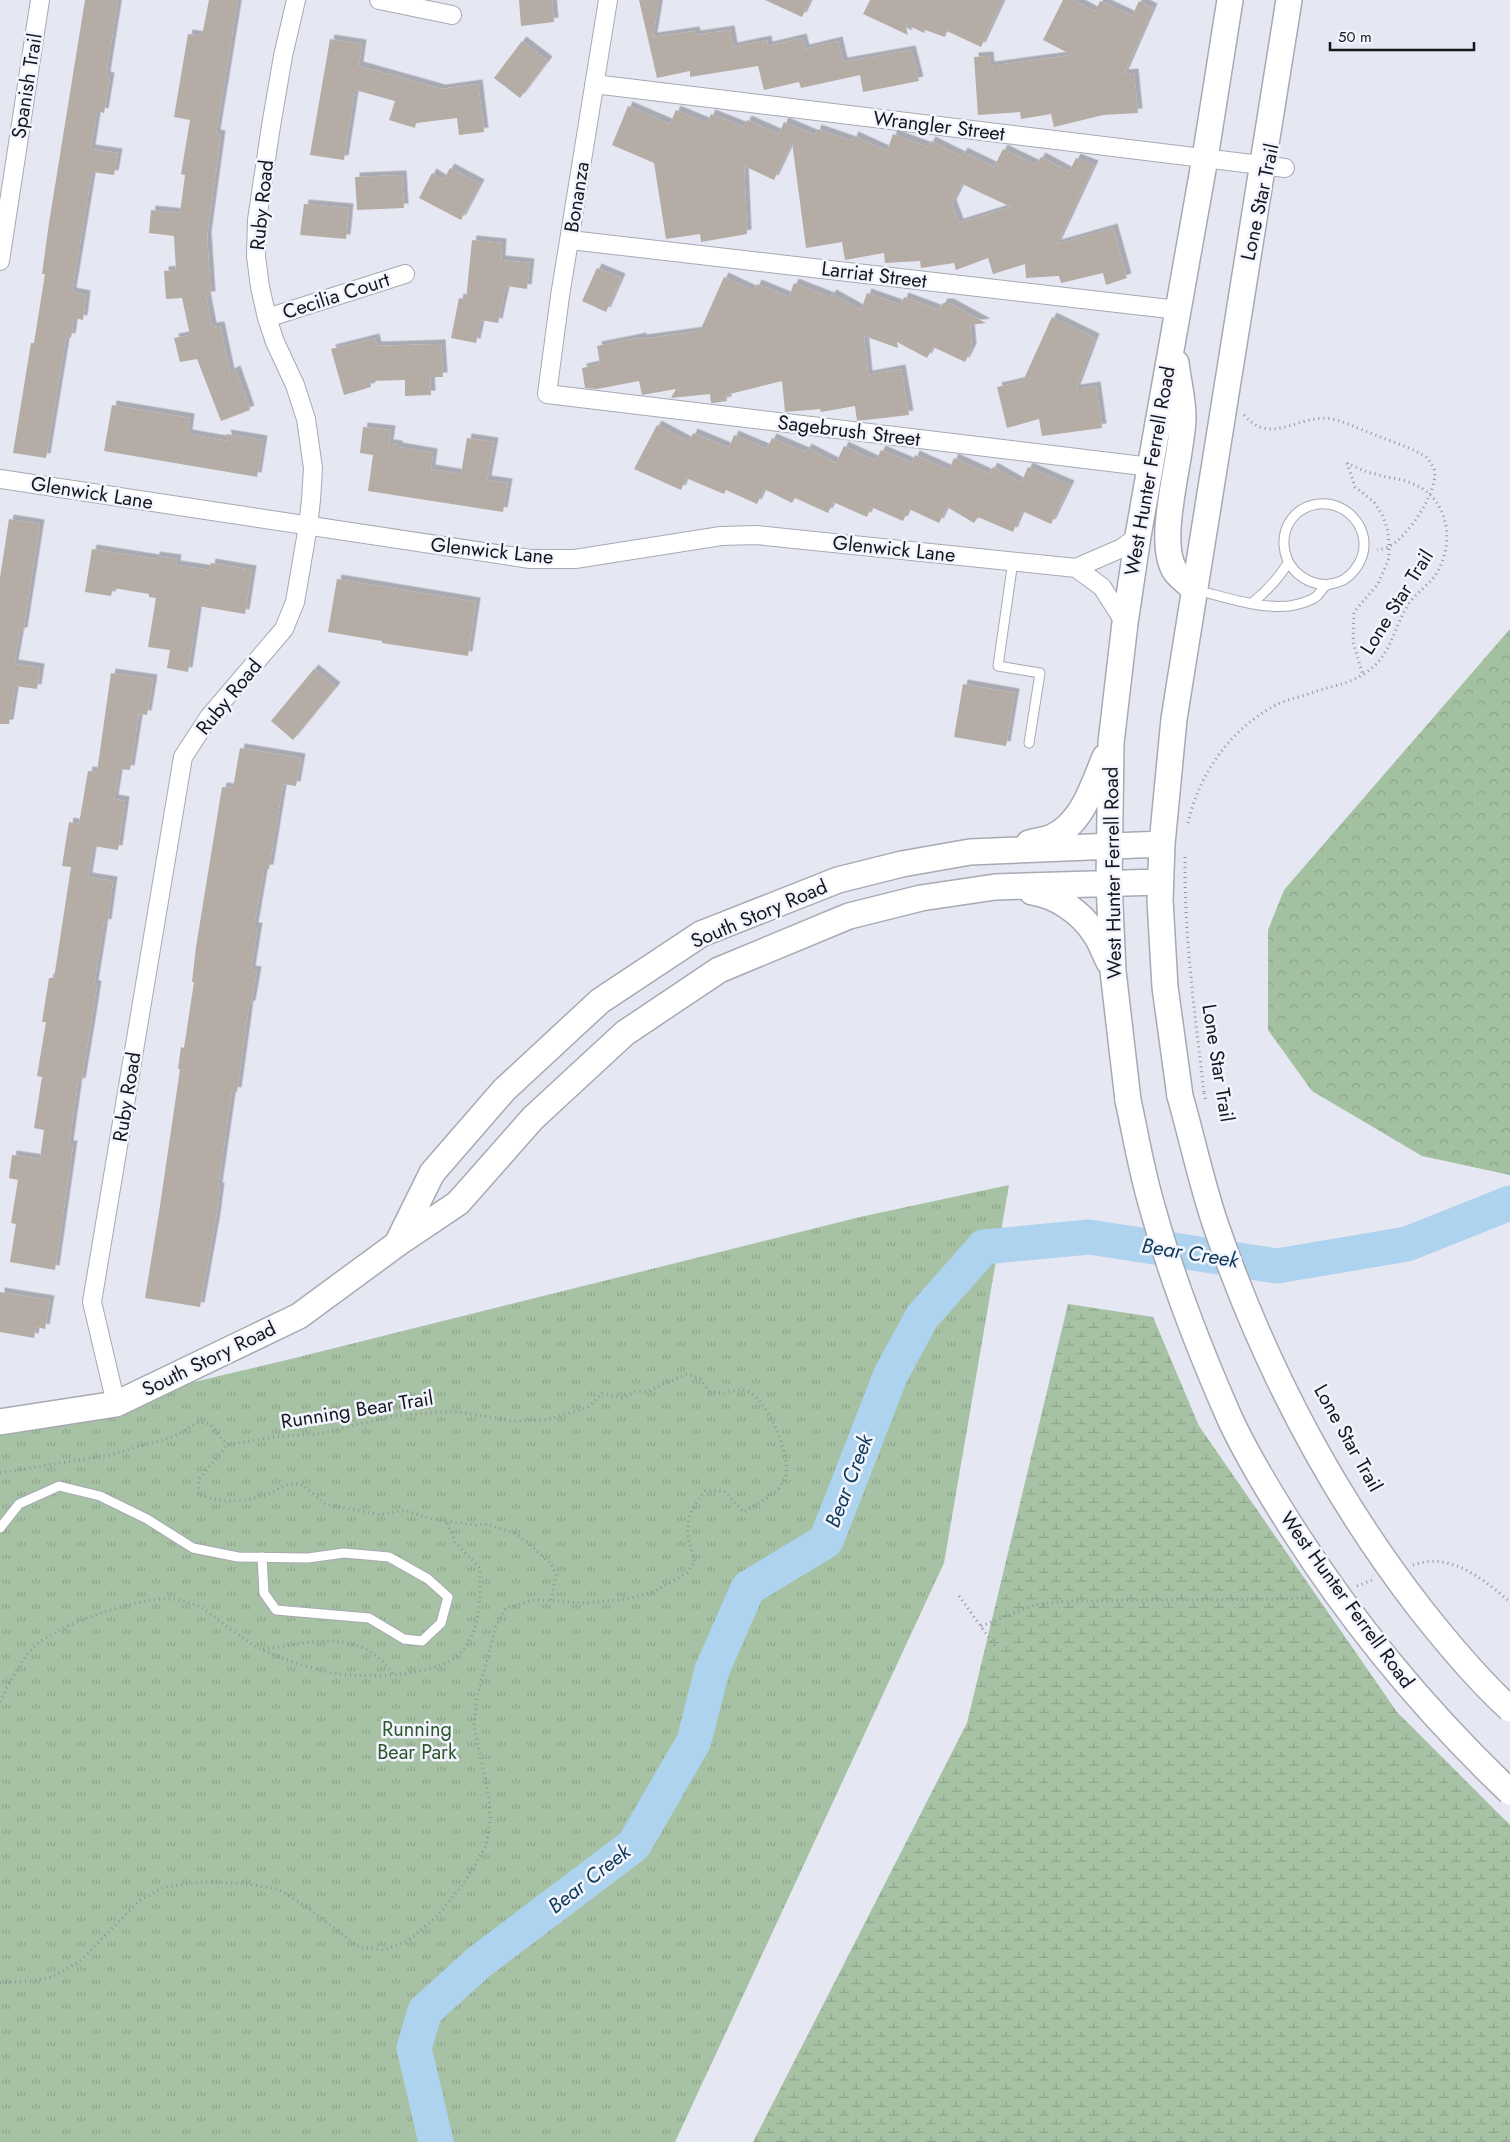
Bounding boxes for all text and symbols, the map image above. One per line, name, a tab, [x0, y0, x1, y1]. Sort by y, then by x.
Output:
scale bar	[1330, 20, 1474, 52]
text: 50 m	[1338, 26, 1372, 48]
street label: Spanish Trail	[4, 31, 50, 141]
street label: Wrangler Street	[872, 104, 1007, 148]
street label: Lone Star Trail	[1233, 141, 1287, 263]
street label: Ruby Road	[243, 158, 281, 252]
street label: Bonanza	[557, 159, 597, 235]
street label: Larriat Street	[820, 254, 928, 296]
street label: Cecilia Court	[279, 265, 393, 327]
street label: West Hunter Ferrell Road	[1117, 364, 1183, 578]
street label: Sagebrush Street	[776, 408, 922, 454]
street label: Glenwick Lane	[29, 469, 155, 517]
street label: Glenwick Lane	[831, 528, 957, 570]
street label: Glenwick Lane	[429, 530, 555, 572]
street label: Lone Star Trail	[1353, 544, 1441, 660]
street label: Ruby Road	[189, 653, 269, 741]
street label: West Hunter Ferrell Road	[1097, 767, 1129, 979]
street label: South Story Road	[686, 872, 832, 956]
street label: Lone Star Trail	[1194, 1002, 1242, 1124]
street label: Ruby Road	[106, 1050, 148, 1144]
water label: Bear Creek	[1140, 1231, 1241, 1276]
street label: South Story Road	[137, 1314, 281, 1404]
street label: Lone Star Trail	[1306, 1379, 1390, 1497]
street label: Running Bear Trail	[279, 1384, 435, 1436]
water label: Bear Creek	[818, 1429, 881, 1532]
street label: West Hunter Ferrell Road	[1273, 1506, 1421, 1694]
park label: Running Bear Park	[377, 1715, 457, 1767]
water label: Bear Creek	[541, 1837, 637, 1921]

